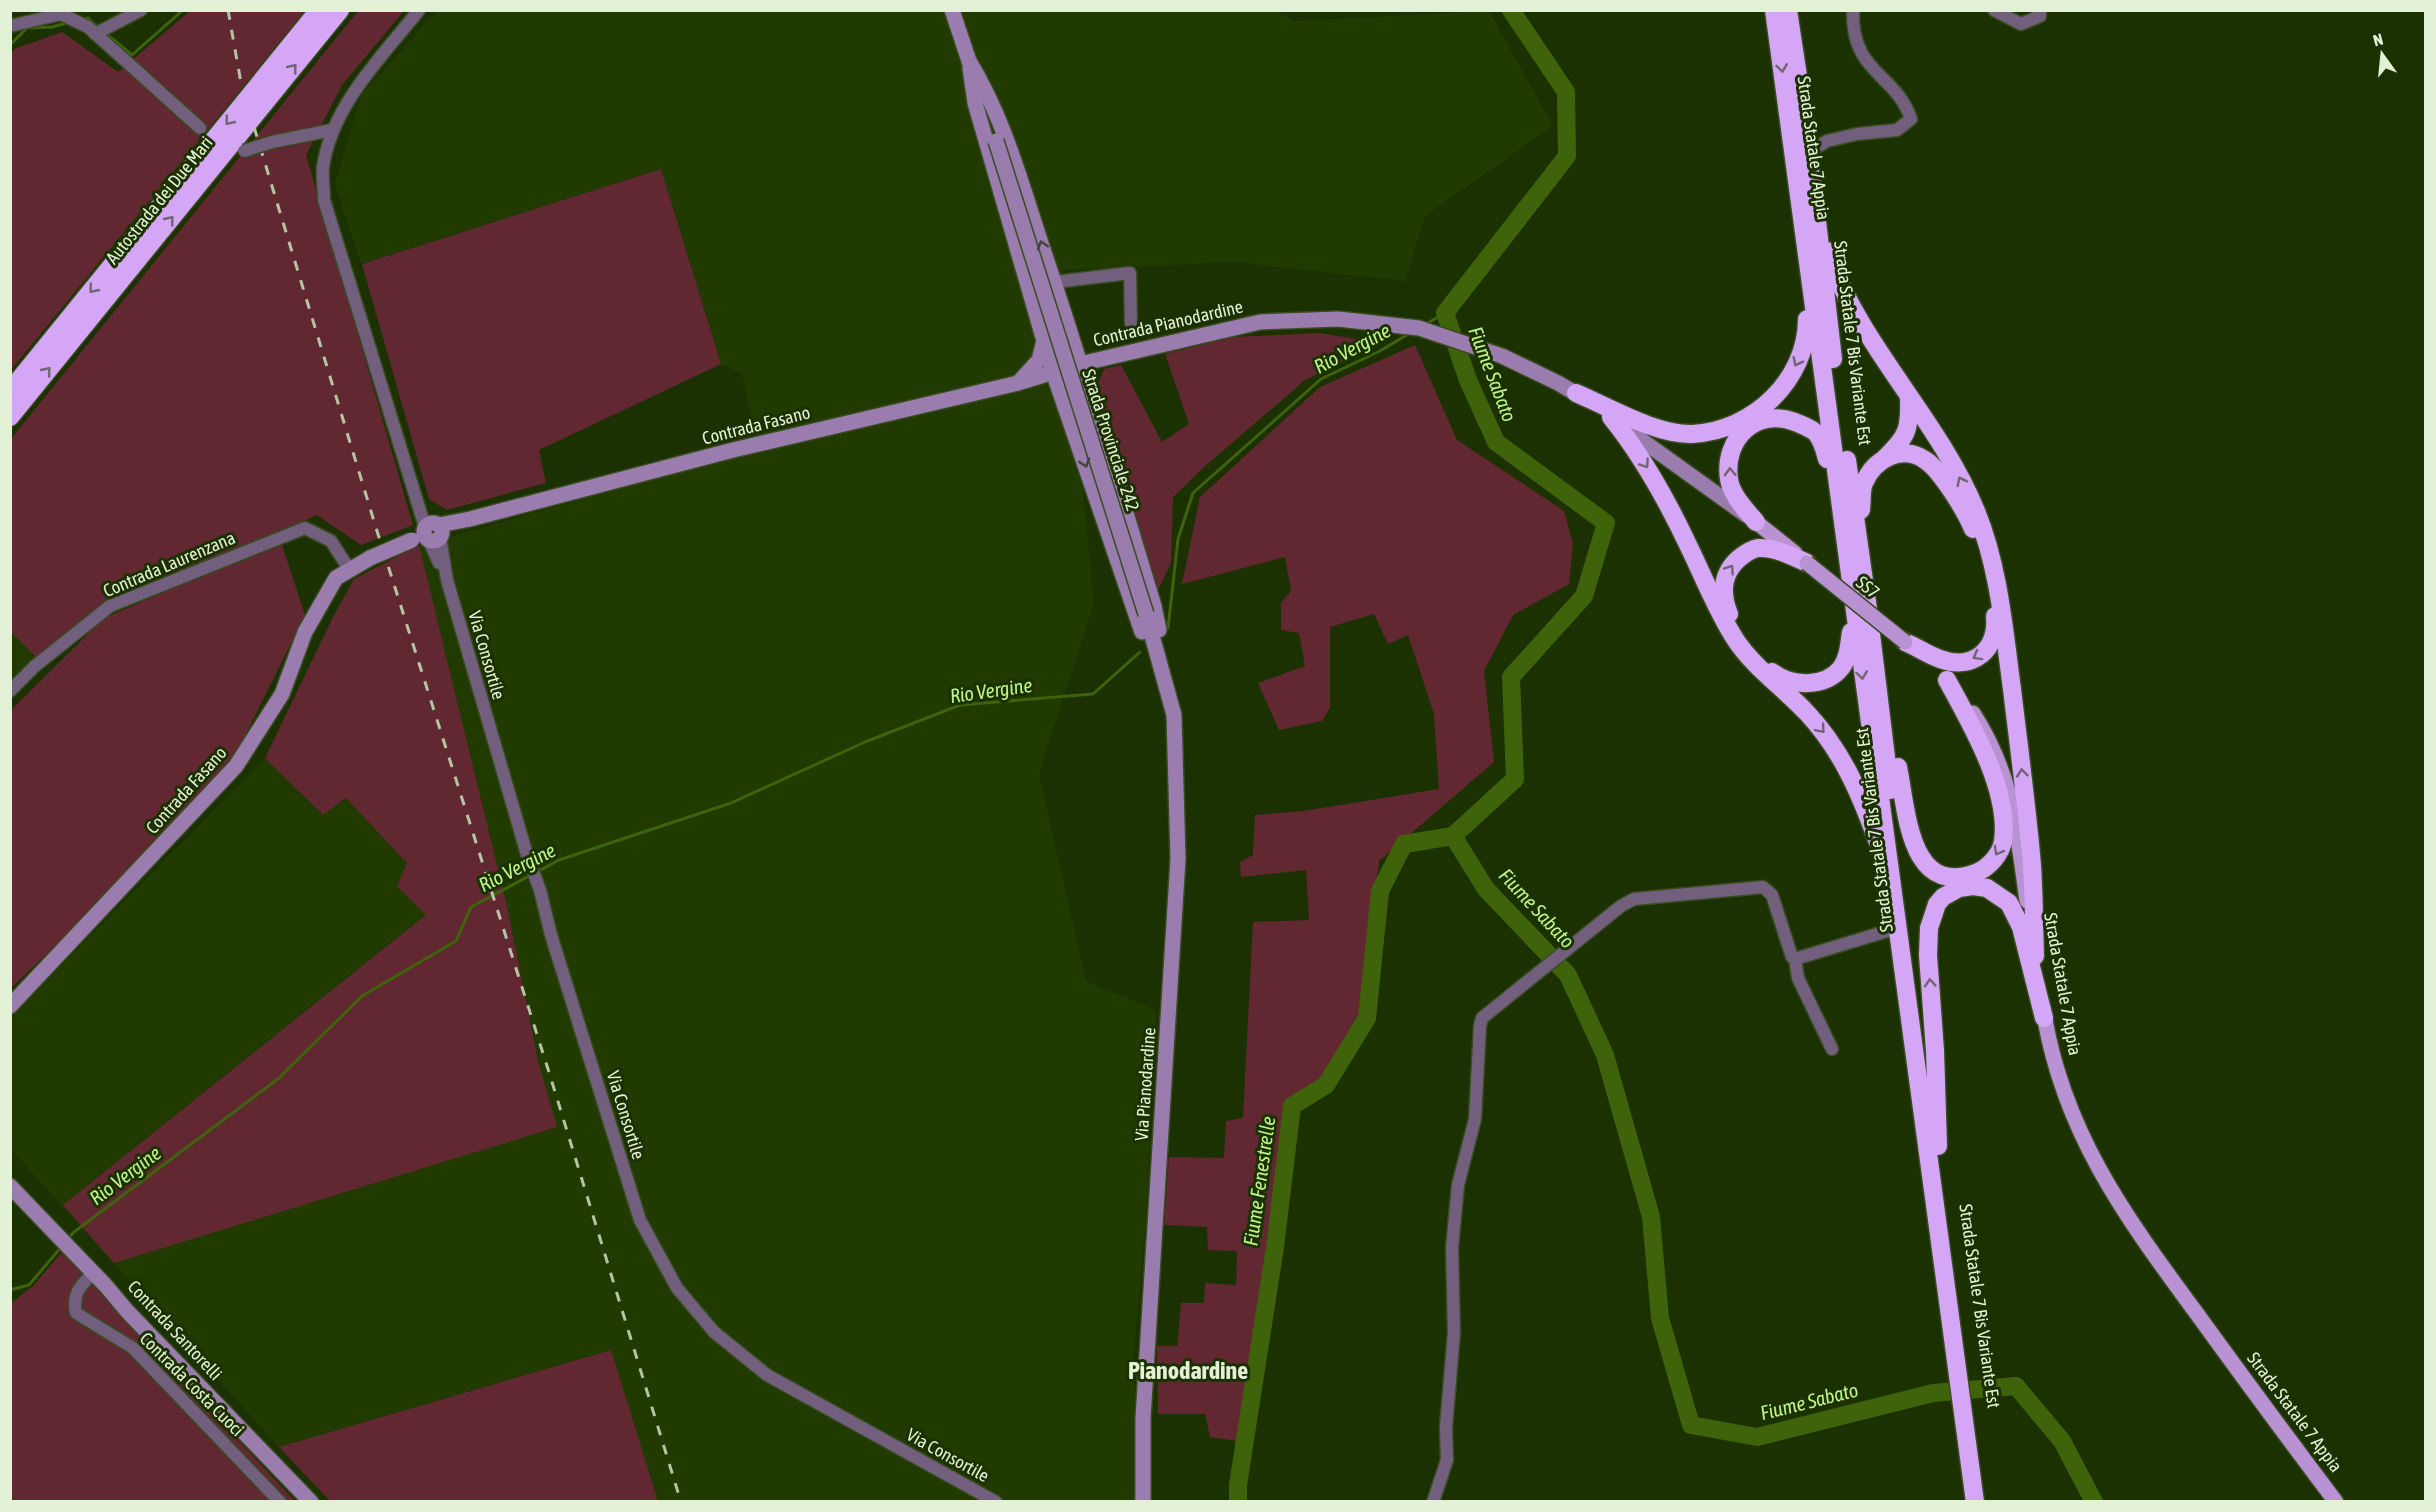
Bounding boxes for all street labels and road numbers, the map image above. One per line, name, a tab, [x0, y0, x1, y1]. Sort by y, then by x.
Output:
street label: Strada Statale 7 Appia	[1794, 75, 1834, 221]
street label: Autostrada dei Due Mari	[101, 132, 217, 268]
street label: Strada Statale 7 Bis Variante Est	[1830, 240, 1876, 446]
street label: Contrada Pianodardine	[1091, 296, 1245, 350]
street label: Strada Provinciale 242	[1078, 366, 1144, 514]
street label: Contrada Fasano	[700, 401, 812, 449]
street label: Contrada Laurenzana	[100, 527, 238, 601]
street label: SS7	[1852, 571, 1884, 603]
street label: Via Consortile	[464, 608, 510, 702]
street label: Strada Statale 7 Bis Variante Est	[1851, 727, 1897, 933]
street label: Contrada Fasano	[141, 742, 231, 838]
street label: Strada Statale 7 Appia	[2040, 911, 2086, 1057]
street label: Via Pianodardine	[1131, 1027, 1159, 1141]
street label: Via Consortile	[603, 1068, 649, 1162]
street label: Strada Statale 7 Bis Variante Est	[1955, 1203, 2005, 1409]
street label: Contrada Santorelli	[124, 1276, 226, 1384]
street label: Contrada Costa Cuoci	[136, 1328, 248, 1440]
street label: Strada Statale 7 Appia	[2243, 1348, 2347, 1476]
street label: Via Consortile	[903, 1424, 993, 1486]

